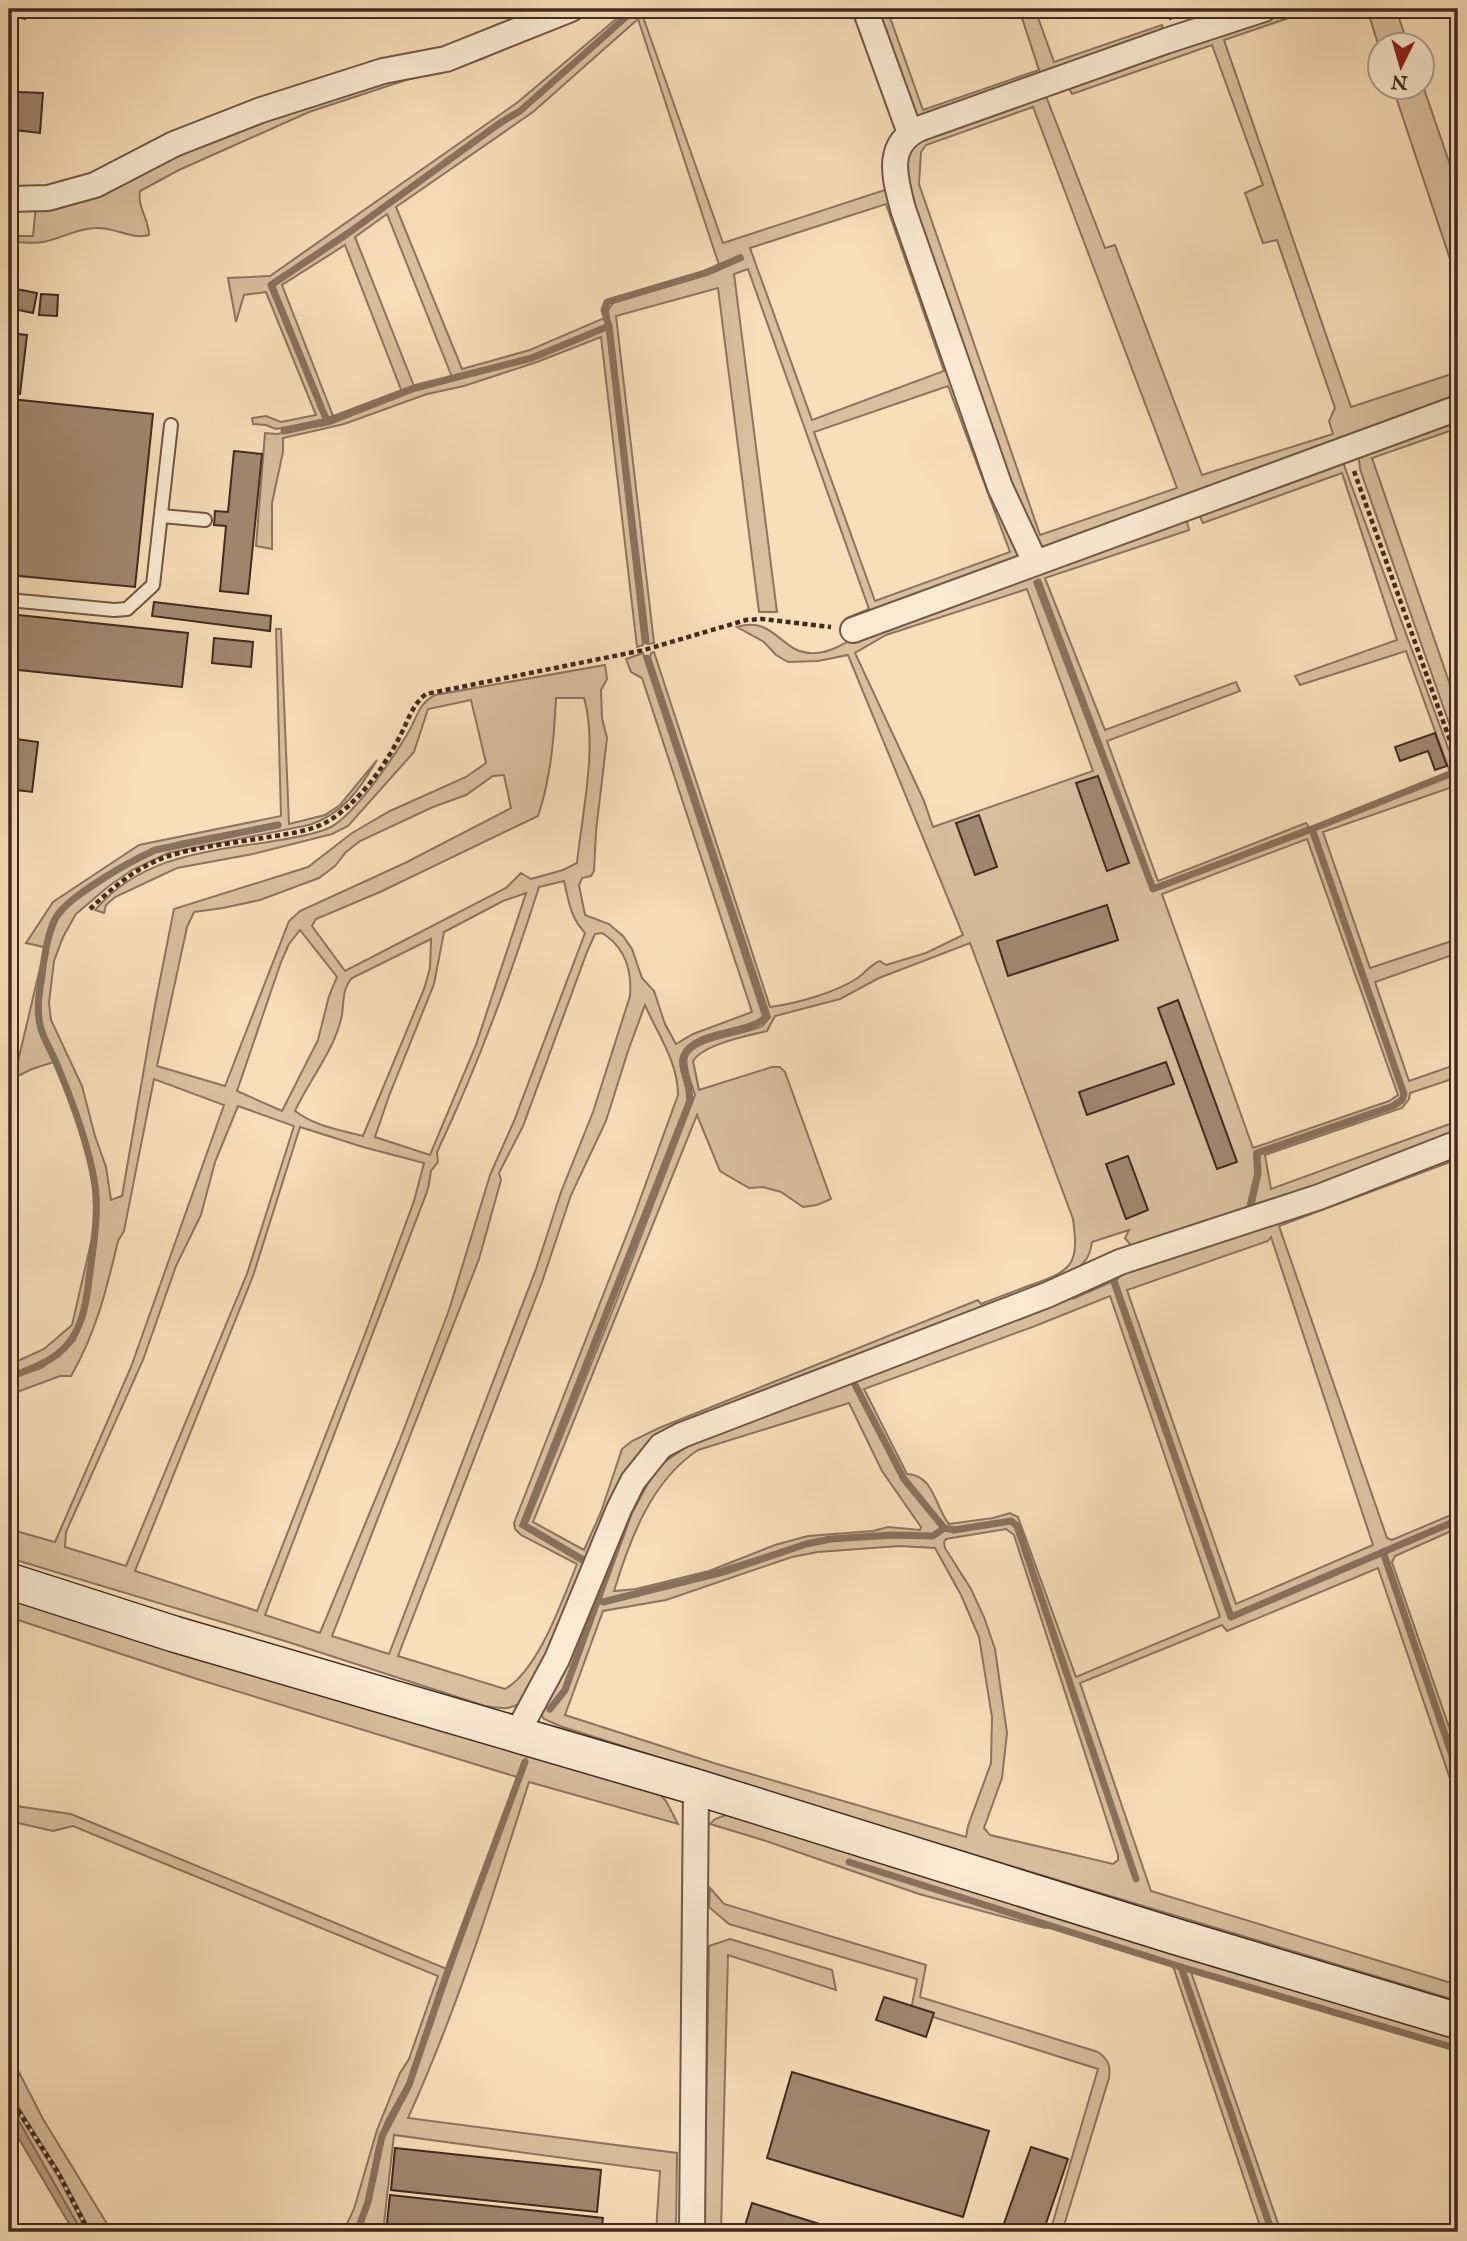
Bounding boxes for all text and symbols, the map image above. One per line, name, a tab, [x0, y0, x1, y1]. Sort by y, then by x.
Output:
north arrow	[1366, 32, 1436, 102]
text: N	[1390, 68, 1410, 94]

